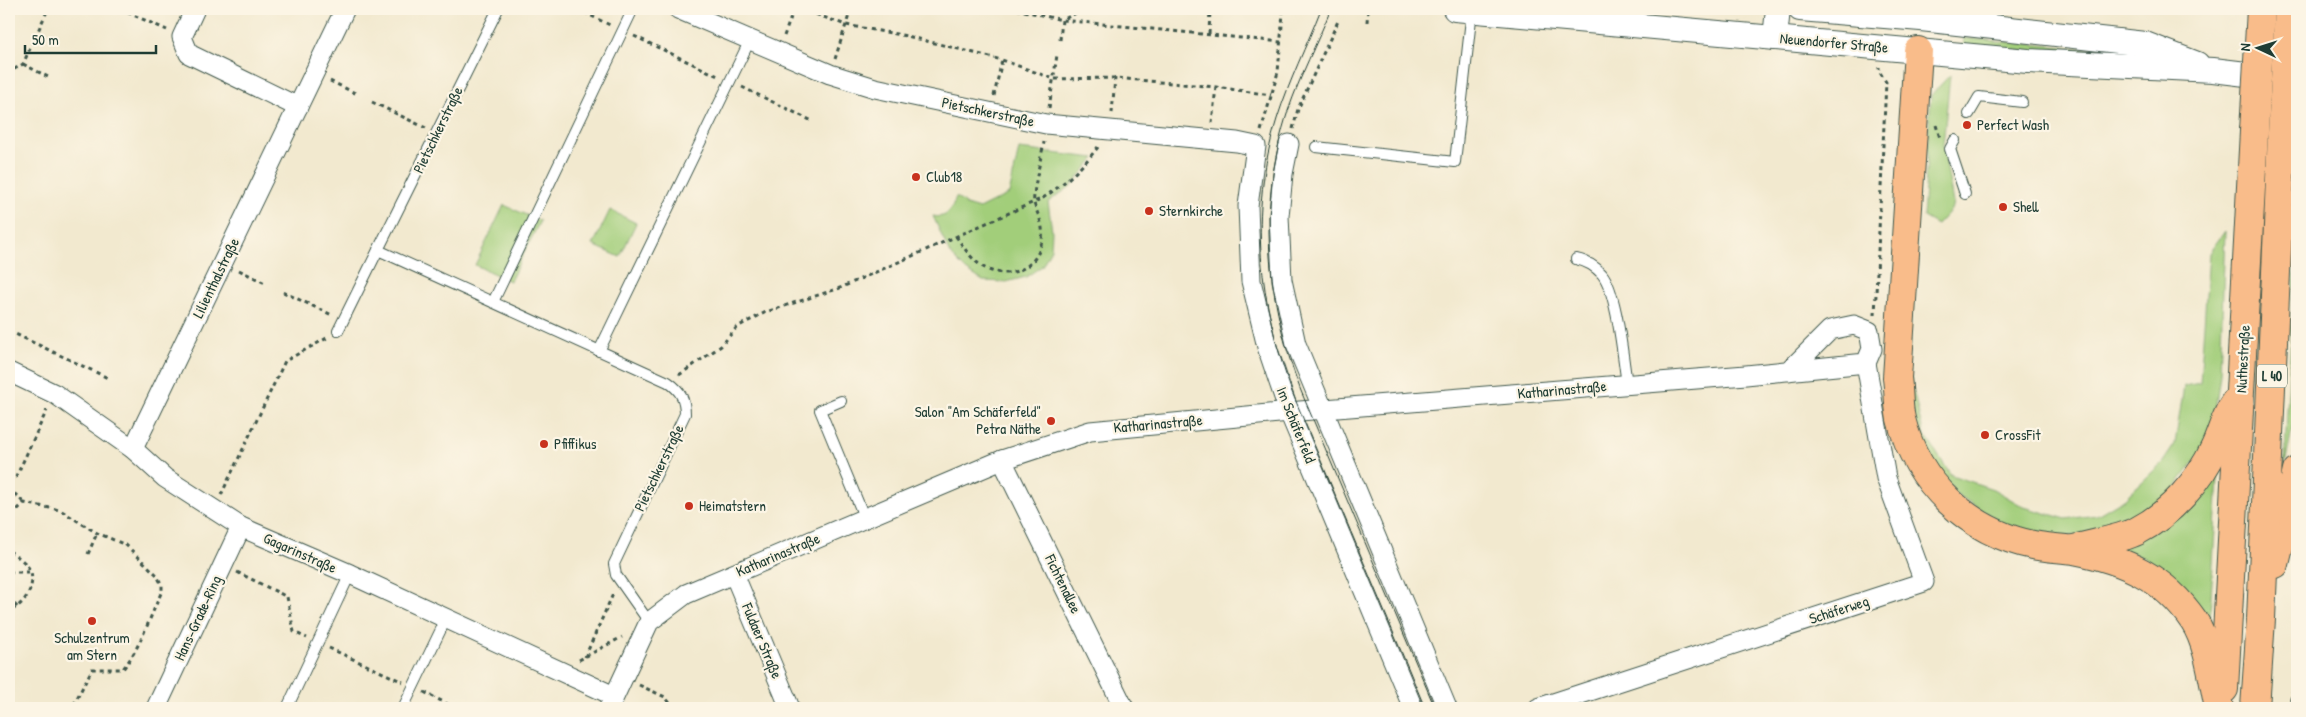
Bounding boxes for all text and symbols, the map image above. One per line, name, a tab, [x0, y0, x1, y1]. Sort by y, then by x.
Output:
scale bar	[25, 22, 156, 54]
north arrow	[2234, 22, 2284, 72]
street label: Neuendorfer Straße	[1779, 27, 1889, 58]
text: 50 m	[32, 29, 59, 50]
text: N	[2235, 42, 2254, 51]
street label: Pietschkerstraße	[407, 83, 468, 177]
street label: Pietschkerstraße	[940, 91, 1036, 132]
place label: Perfect Wash	[1977, 114, 2049, 135]
marker: Perfect Wash	[1961, 119, 1973, 131]
place label: Club18	[926, 166, 962, 187]
marker: Club18	[910, 171, 922, 183]
place label: Shell	[2013, 196, 2039, 217]
place label: Sternkirche	[1159, 200, 1223, 221]
marker: Shell	[1997, 201, 2009, 213]
marker: Sternkirche	[1143, 205, 1155, 217]
street label: Lilienthalstraße	[187, 234, 244, 321]
street label: Nuthestraße	[2230, 324, 2255, 393]
road number: L 40	[2257, 364, 2287, 388]
street label: Katharinastraße	[1517, 375, 1607, 404]
street label: Im Schäferfeld	[1272, 384, 1321, 466]
place label: Salon "Am Schäferfeld" Petra Näthe	[915, 401, 1041, 439]
street label: Katharinastraße	[1113, 409, 1203, 438]
marker: Salon "Am Schäferfeld" Petra Näthe	[1045, 415, 1057, 427]
street label: Pietschkerstraße	[628, 421, 689, 515]
place label: CrossFit	[1995, 424, 2042, 445]
marker: CrossFit	[1979, 429, 1991, 441]
place label: Pfiffikus	[554, 433, 597, 454]
marker: Pfiffikus	[538, 438, 550, 450]
place label: Heimatstern	[699, 495, 766, 516]
marker: Heimatstern	[683, 500, 695, 512]
street label: Gagarinstraße	[260, 527, 340, 578]
street label: Katharinastraße	[733, 527, 823, 582]
street label: Fichtenallee	[1040, 550, 1087, 617]
street label: Hans-Grade-Ring	[169, 571, 227, 664]
street label: Schäferweg	[1806, 590, 1872, 629]
street label: Fuldaer Straße	[737, 599, 788, 682]
marker: Schulzentrum am Stern	[86, 615, 98, 627]
place label: Schulzentrum am Stern	[54, 627, 130, 665]

